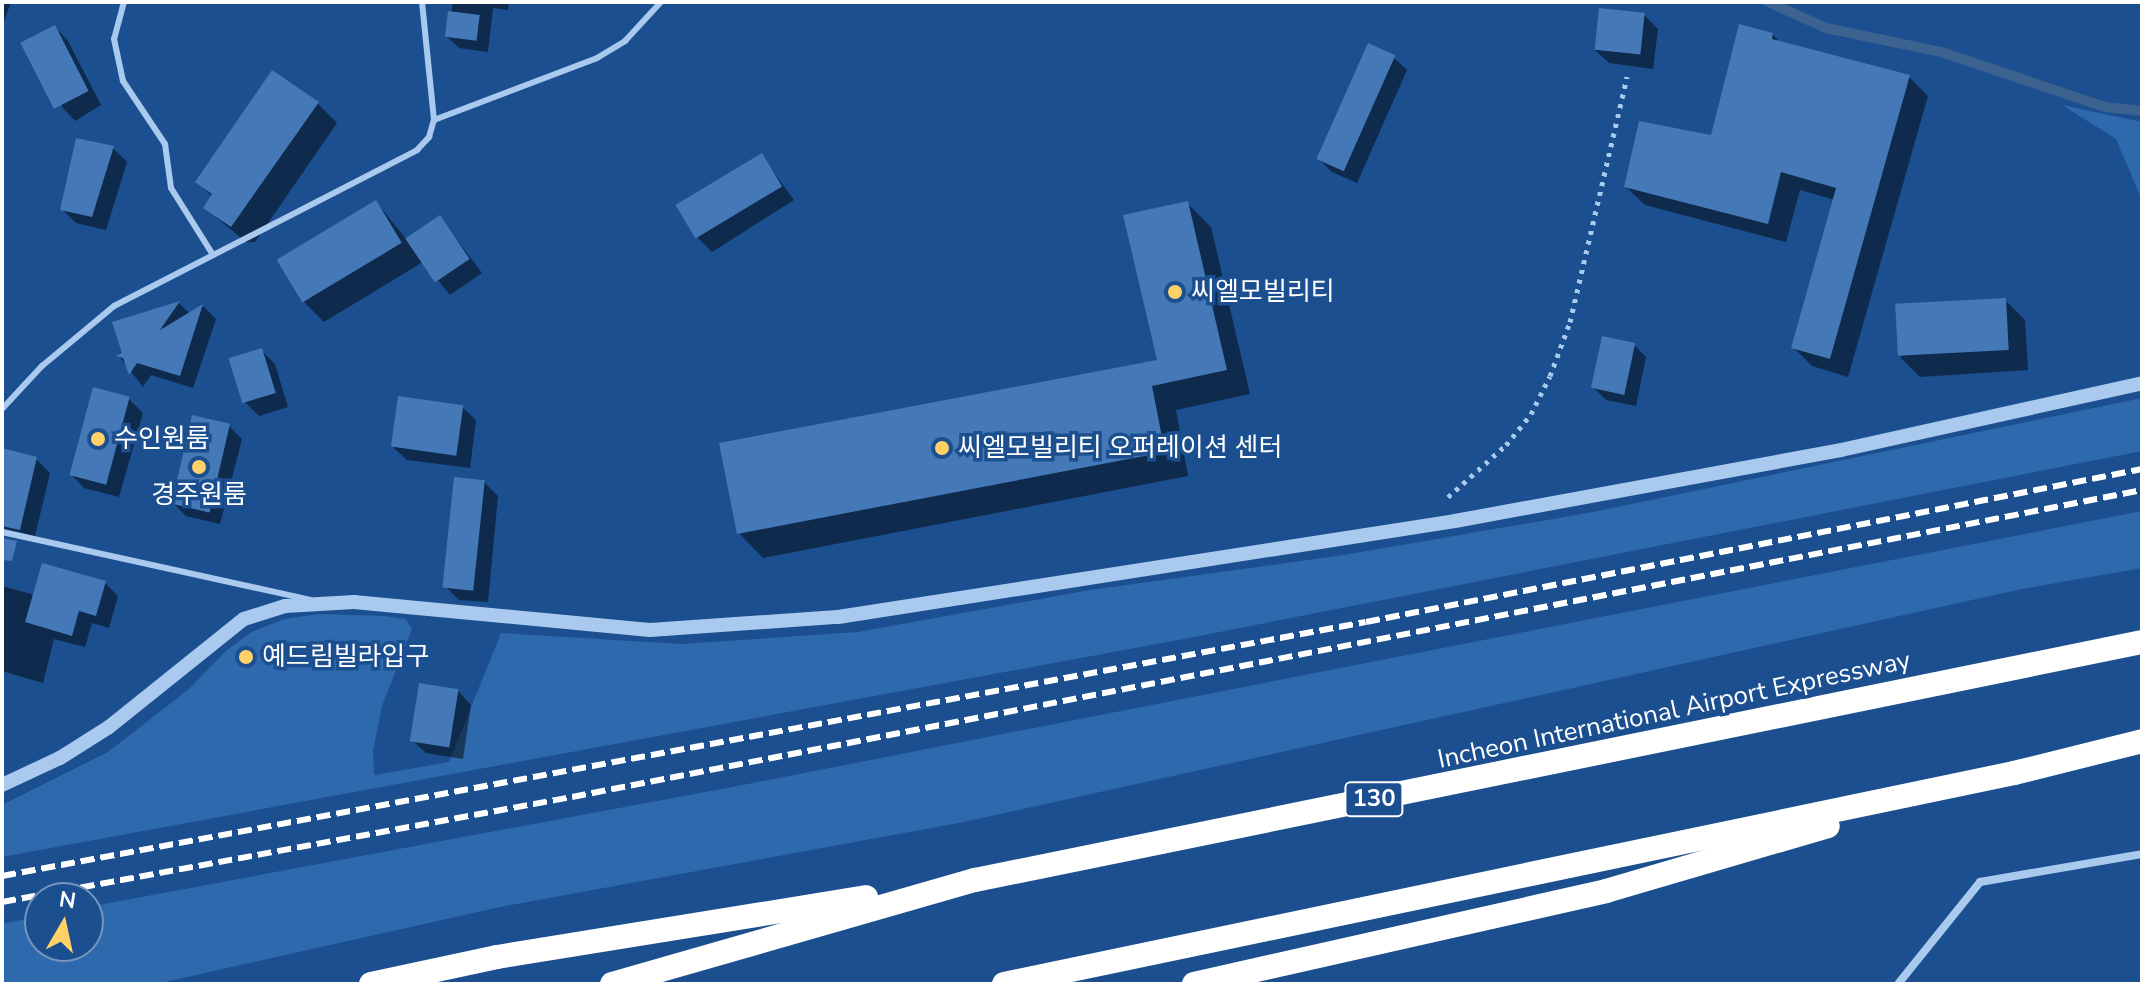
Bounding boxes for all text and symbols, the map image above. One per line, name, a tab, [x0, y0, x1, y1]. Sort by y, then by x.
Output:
place label: 씨엘모빌리티	[1191, 276, 1335, 308]
marker: 씨엘모빌리티	[1166, 283, 1184, 301]
place label: 수인원룸	[114, 423, 210, 455]
marker: 수인원룸	[89, 430, 107, 448]
place label: 씨엘모빌리티 오퍼레이션 센터	[958, 432, 1282, 464]
marker: 씨엘모빌리티 오퍼레이션 센터	[933, 439, 951, 457]
marker: 경주원룸	[190, 458, 208, 476]
place label: 경주원룸	[151, 479, 247, 511]
place label: 예드림빌라입구	[262, 641, 429, 673]
street label: Incheon International Airport Expressway	[1435, 645, 1913, 775]
marker: 예드림빌라입구	[237, 648, 255, 666]
road number: 130	[1344, 779, 1404, 819]
north arrow	[24, 882, 104, 962]
text: N	[57, 884, 78, 916]

